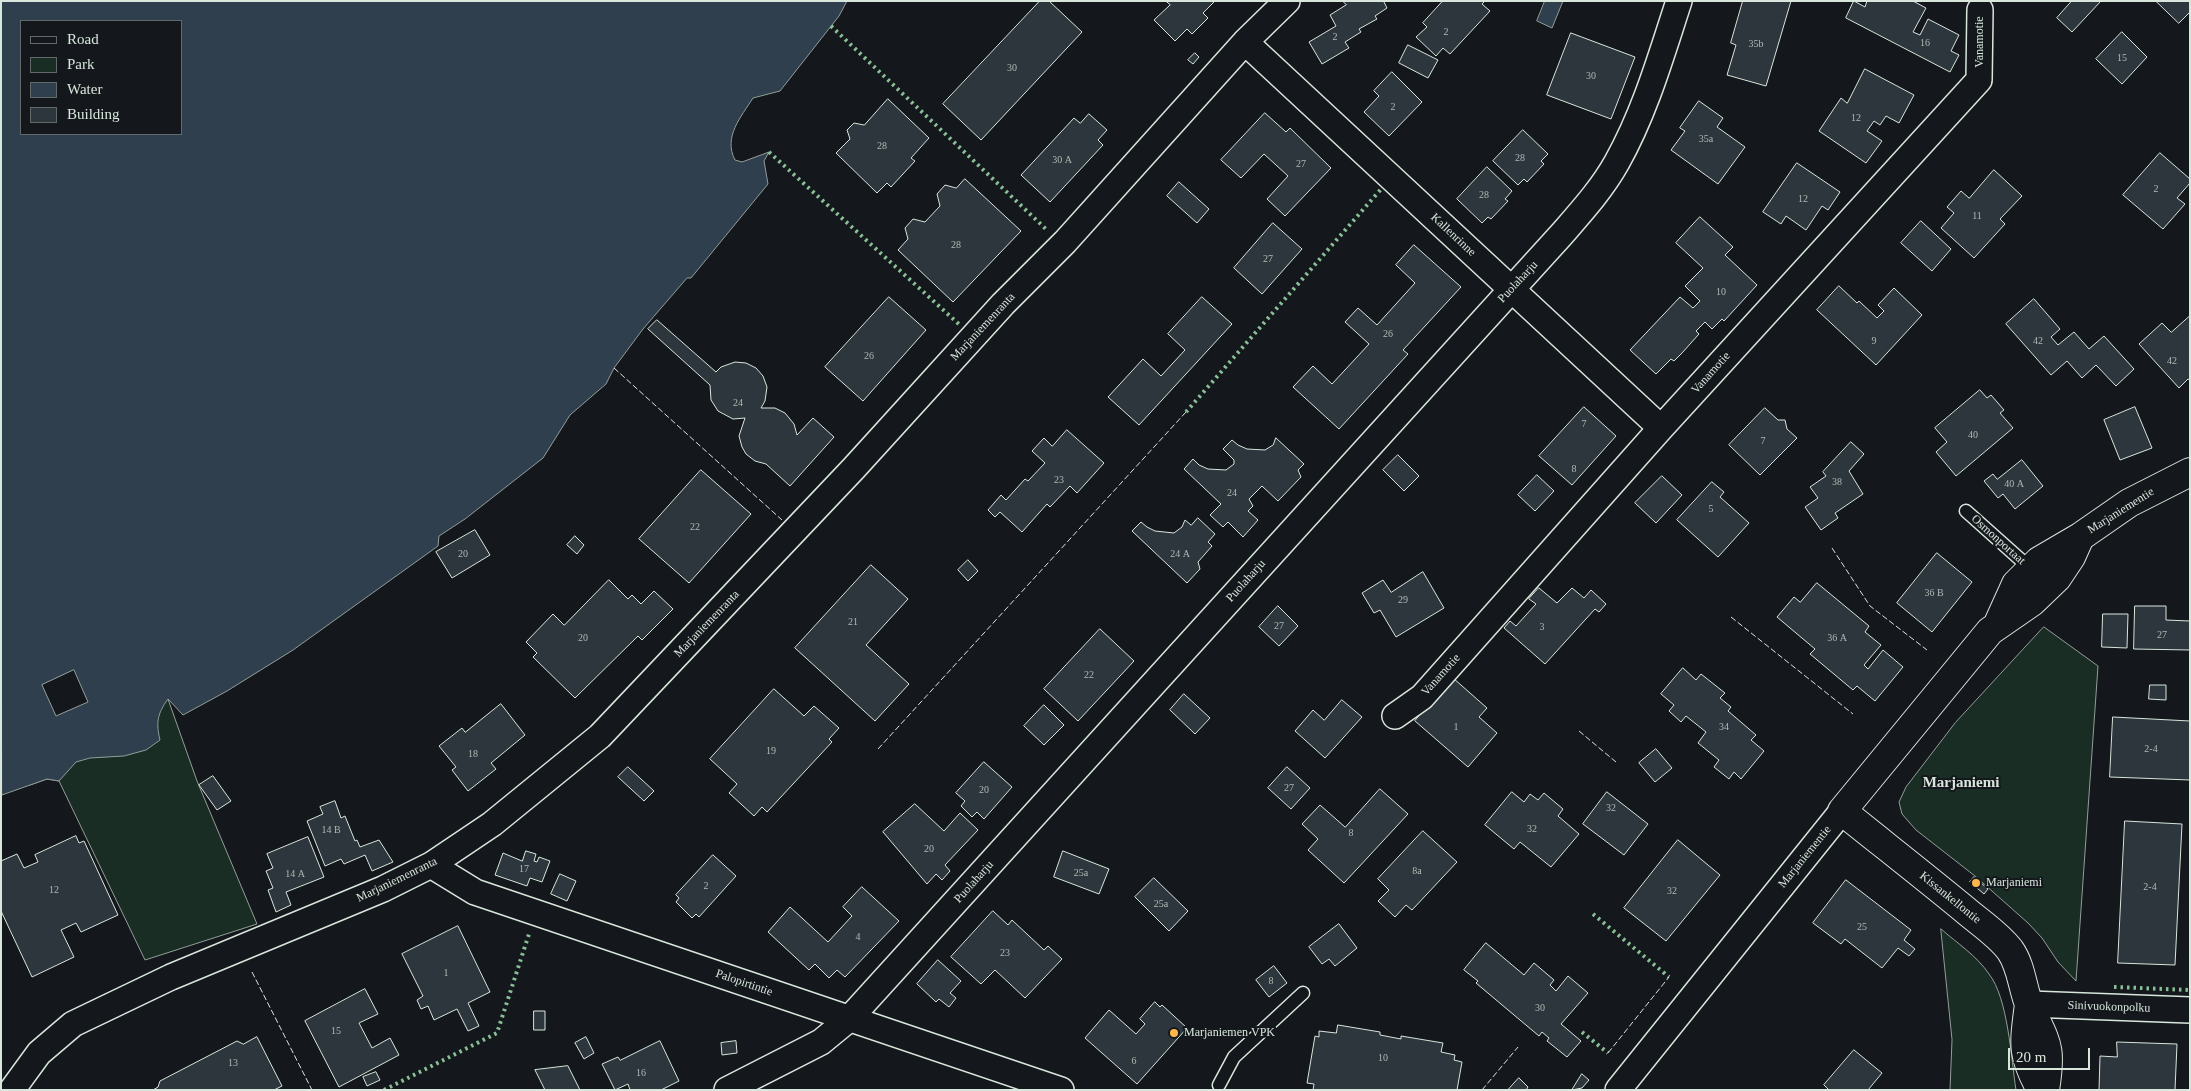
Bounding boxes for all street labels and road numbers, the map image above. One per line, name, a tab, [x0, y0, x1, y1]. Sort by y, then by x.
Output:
street label: Vanamotie	[1973, 16, 1987, 68]
street label: Kallenrinne	[1427, 210, 1479, 260]
street label: Puolaharju	[1495, 258, 1541, 306]
street label: Marjaniemenranta	[948, 290, 1018, 364]
street label: Vanamotie	[1688, 349, 1734, 397]
street label: Marjaniementie	[2085, 485, 2157, 537]
street label: Osmonportaat	[1968, 512, 2028, 568]
street label: Puolaharju	[1223, 557, 1269, 605]
street label: Marjaniemenranta	[671, 587, 743, 661]
street label: Vanamotie	[1418, 651, 1464, 699]
street label: Marjaniementie	[1776, 823, 1834, 891]
street label: Marjaniemenranta	[354, 854, 440, 906]
street label: Puolaharju	[951, 858, 997, 906]
street label: Kissankellontie	[1916, 869, 1984, 927]
street label: Palopirtintie	[714, 967, 774, 999]
street label: Sinivuokonpolku	[2067, 998, 2151, 1016]

